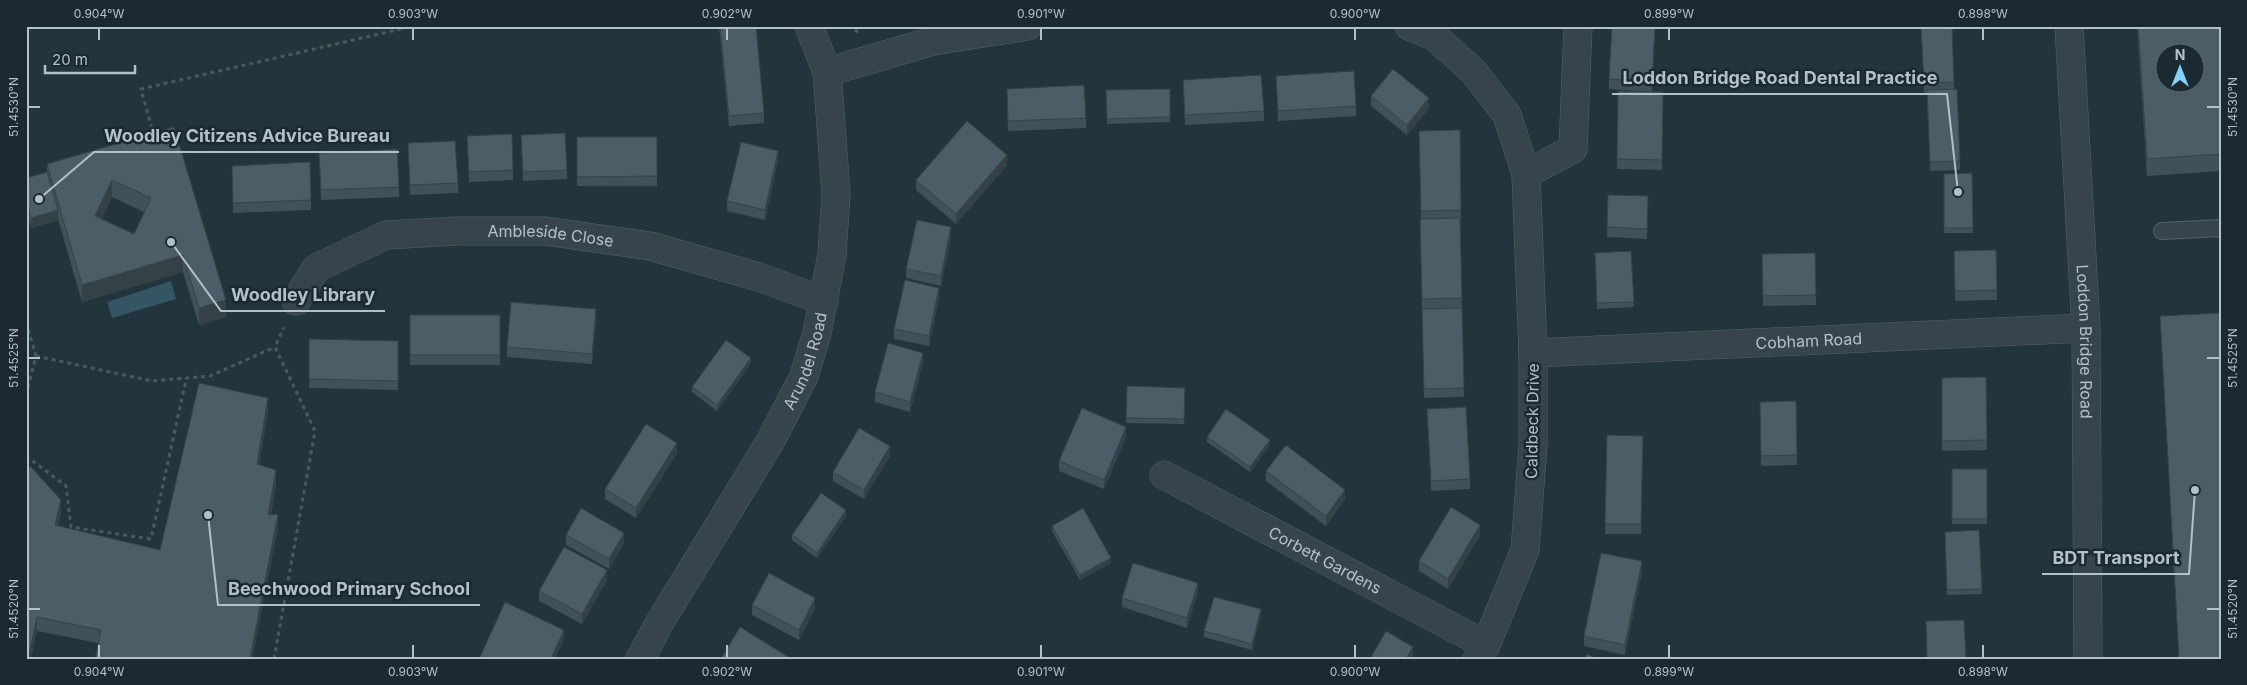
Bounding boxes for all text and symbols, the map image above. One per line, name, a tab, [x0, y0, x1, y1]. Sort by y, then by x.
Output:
text: 0.904°W	[74, 6, 124, 21]
text: 0.903°W	[388, 6, 438, 21]
text: 0.902°W	[702, 6, 752, 21]
text: 0.901°W	[1017, 6, 1065, 21]
text: 0.900°W	[1330, 6, 1380, 21]
text: 0.899°W	[1644, 6, 1694, 21]
text: 0.898°W	[1958, 6, 2008, 21]
scale bar	[45, 42, 135, 74]
north arrow	[2154, 42, 2204, 92]
text: N	[2175, 46, 2185, 63]
text: 20 m	[52, 50, 88, 69]
callout: Loddon Bridge Road Dental Practice	[1612, 61, 1947, 94]
text: Loddon Bridge Road Dental Practice	[1622, 67, 1938, 88]
text: 51.4530°N	[6, 77, 21, 137]
text: 51.4530°N	[2225, 77, 2240, 137]
callout: Woodley Citizens Advice Bureau	[94, 119, 399, 152]
text: Woodley Citizens Advice Bureau	[104, 125, 390, 146]
street label: Ambleside Close	[487, 221, 615, 251]
street label: Loddon Bridge Road	[2072, 264, 2097, 419]
callout: Woodley Library	[221, 278, 385, 311]
text: Woodley Library	[231, 284, 375, 305]
street label: Arundel Road	[778, 311, 831, 413]
text: 51.4525°N	[6, 328, 21, 388]
street label: Cobham Road	[1755, 328, 1862, 353]
text: 51.4525°N	[2225, 328, 2240, 388]
street label: Caldbeck Drive	[1521, 363, 1543, 479]
street label: Corbett Gardens	[1265, 522, 1385, 598]
callout: BDT Transport	[2042, 541, 2189, 574]
text: BDT Transport	[2052, 547, 2180, 568]
callout: Beechwood Primary School	[218, 572, 480, 605]
text: Beechwood Primary School	[228, 578, 470, 599]
text: 51.4520°N	[6, 579, 21, 639]
text: 51.4520°N	[2225, 579, 2240, 639]
text: 0.904°W	[74, 664, 124, 679]
text: 0.903°W	[388, 664, 438, 679]
text: 0.902°W	[702, 664, 752, 679]
text: 0.901°W	[1017, 664, 1065, 679]
text: 0.900°W	[1330, 664, 1380, 679]
text: 0.899°W	[1644, 664, 1694, 679]
text: 0.898°W	[1958, 664, 2008, 679]

